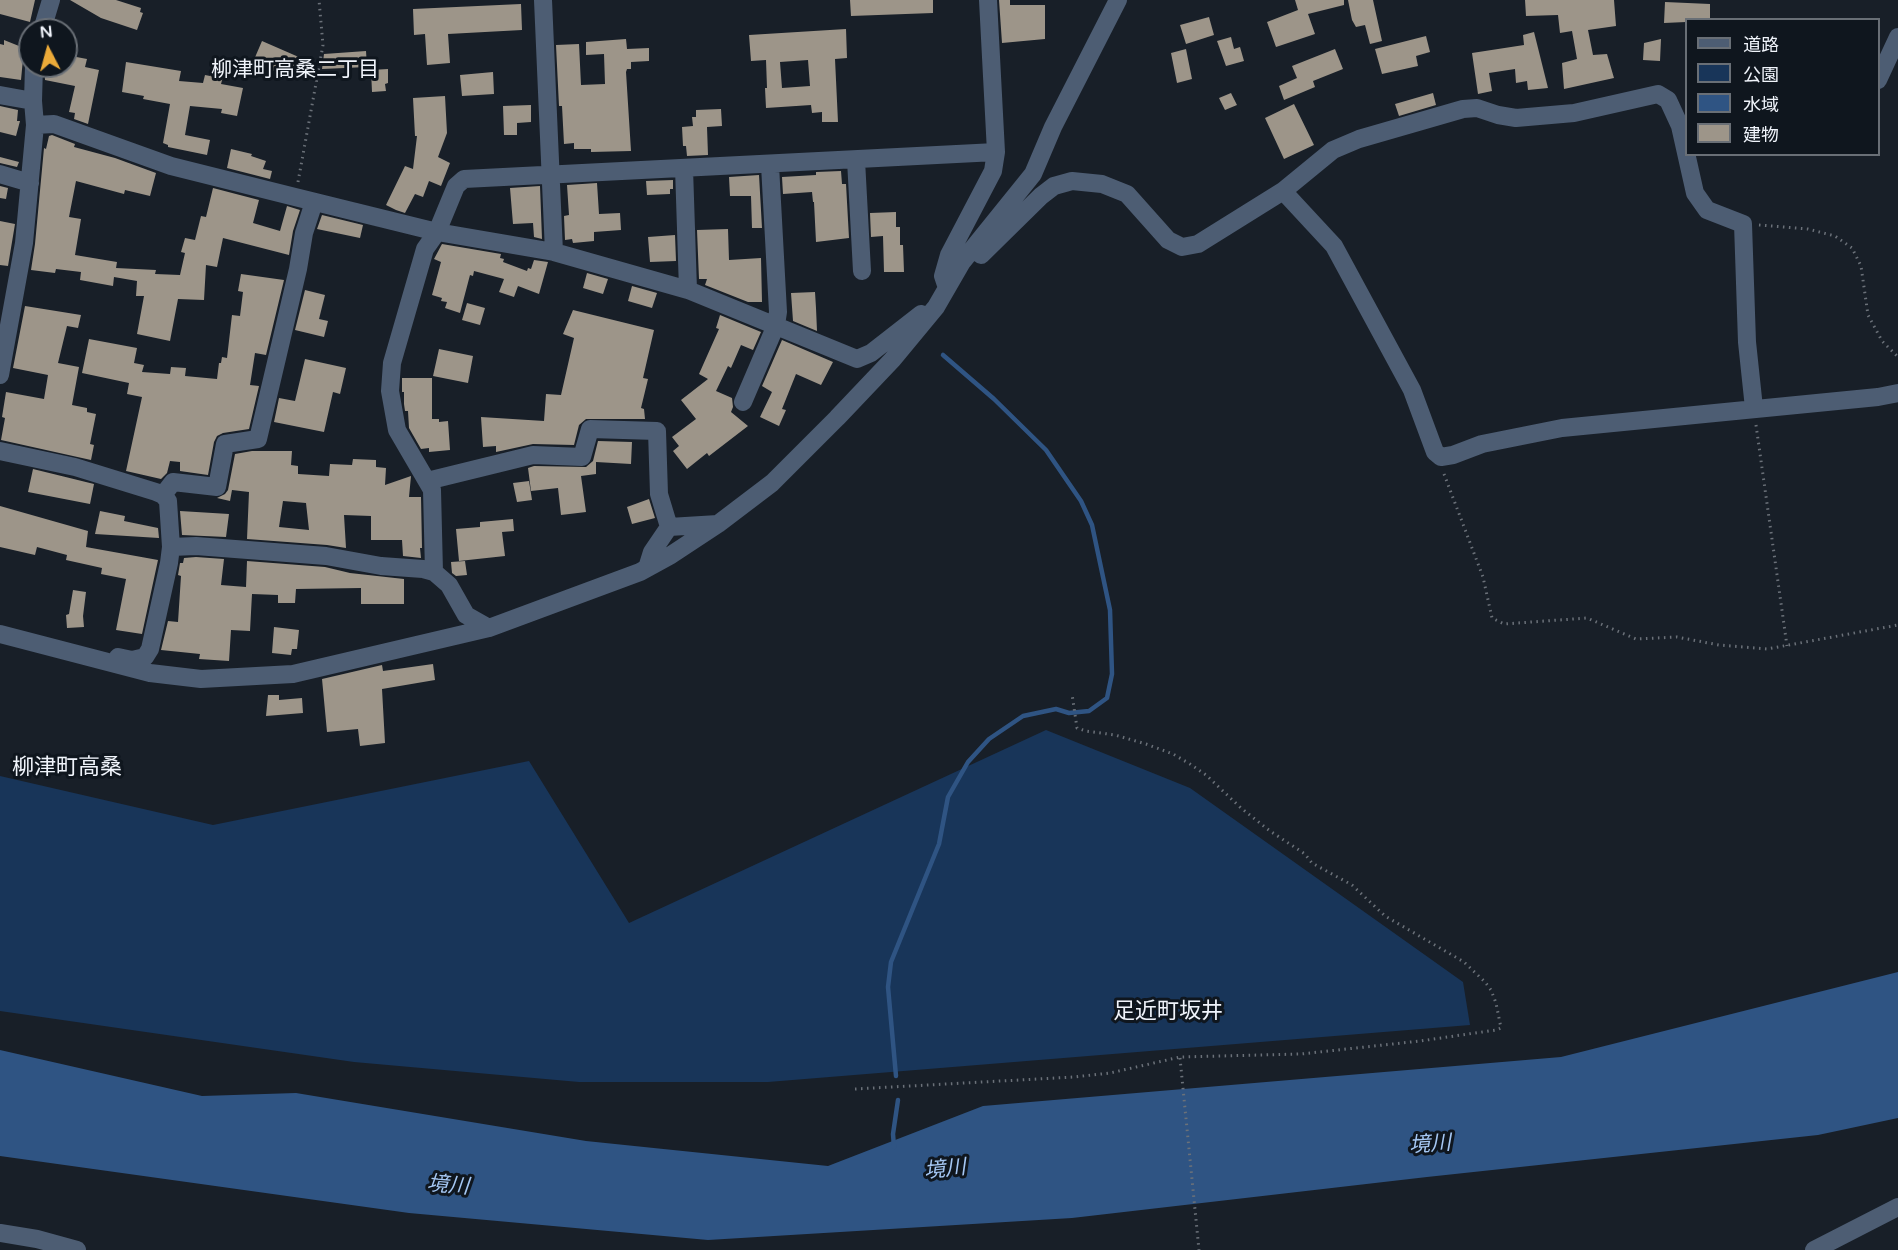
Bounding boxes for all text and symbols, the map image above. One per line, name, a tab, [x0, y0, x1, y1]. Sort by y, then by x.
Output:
north arrow	[18, 18, 78, 78]
legend	[1685, 18, 1880, 156]
text: N	[39, 21, 54, 43]
text: 道路	[1743, 34, 1779, 56]
district label: 柳津町高桑二丁目	[211, 57, 379, 83]
text: 公園	[1743, 64, 1779, 86]
text: 水域	[1743, 94, 1779, 116]
text: 建物	[1743, 124, 1779, 146]
district label: 柳津町高桑	[12, 755, 122, 781]
district label: 足近町坂井	[1113, 999, 1223, 1025]
water label: 境川	[1408, 1131, 1452, 1159]
water label: 境川	[923, 1155, 967, 1185]
water label: 境川	[426, 1172, 470, 1200]

